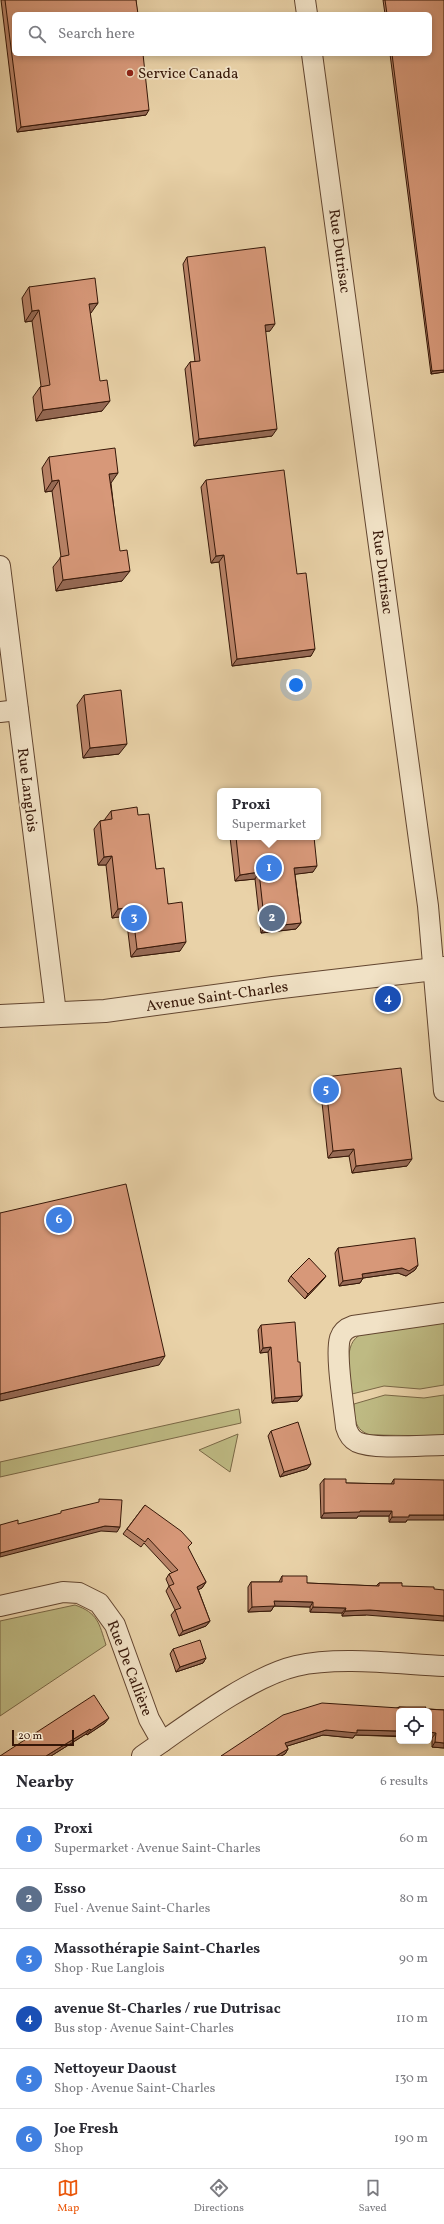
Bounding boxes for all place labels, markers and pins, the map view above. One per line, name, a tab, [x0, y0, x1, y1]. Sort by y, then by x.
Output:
place label: Service Canada	[138, 64, 239, 85]
marker: Service Canada	[125, 68, 135, 78]
pin: 1	[256, 853, 282, 883]
pin: 3	[121, 903, 147, 933]
pin: 2	[259, 903, 285, 933]
pin: 4	[375, 984, 401, 1014]
pin: 5	[313, 1075, 339, 1105]
pin: 6	[46, 1205, 72, 1235]

